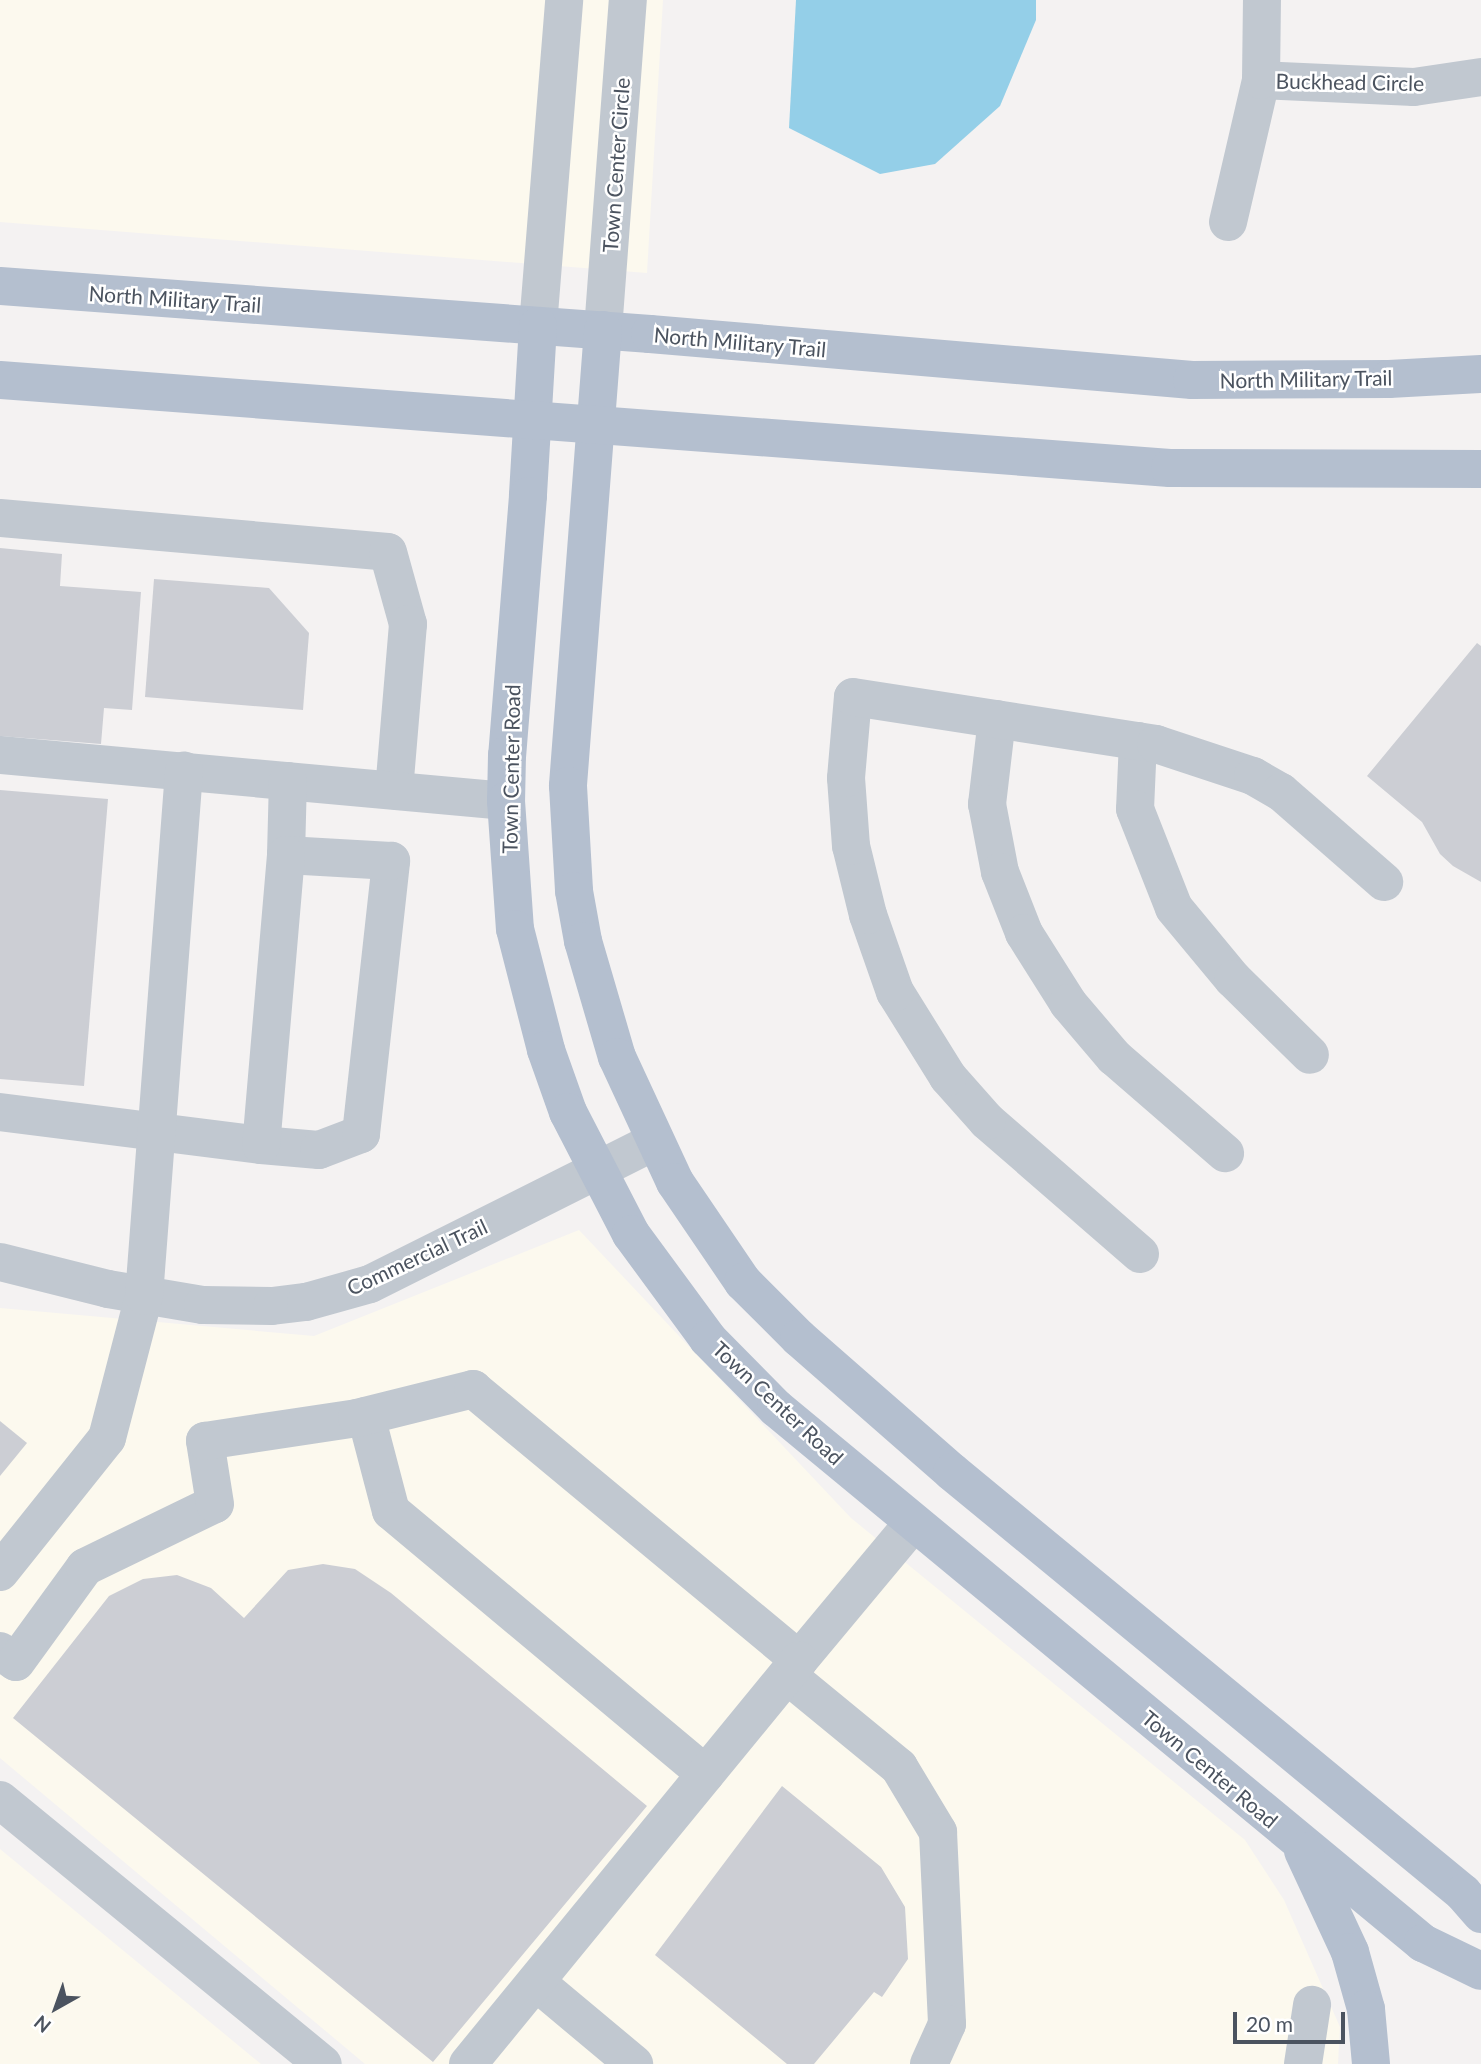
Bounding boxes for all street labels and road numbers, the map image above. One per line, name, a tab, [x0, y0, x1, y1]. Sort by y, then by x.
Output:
street label: Buckhead Circle	[1276, 68, 1424, 96]
street label: Town Center Circle	[597, 77, 635, 253]
street label: North Military Trail	[87, 280, 263, 318]
street label: North Military Trail	[652, 322, 828, 362]
street label: North Military Trail	[1219, 365, 1393, 393]
street label: Town Center Road	[497, 684, 525, 854]
street label: Commercial Trail	[343, 1213, 491, 1301]
street label: Town Center Road	[707, 1336, 849, 1470]
street label: Town Center Road	[1137, 1705, 1283, 1833]

